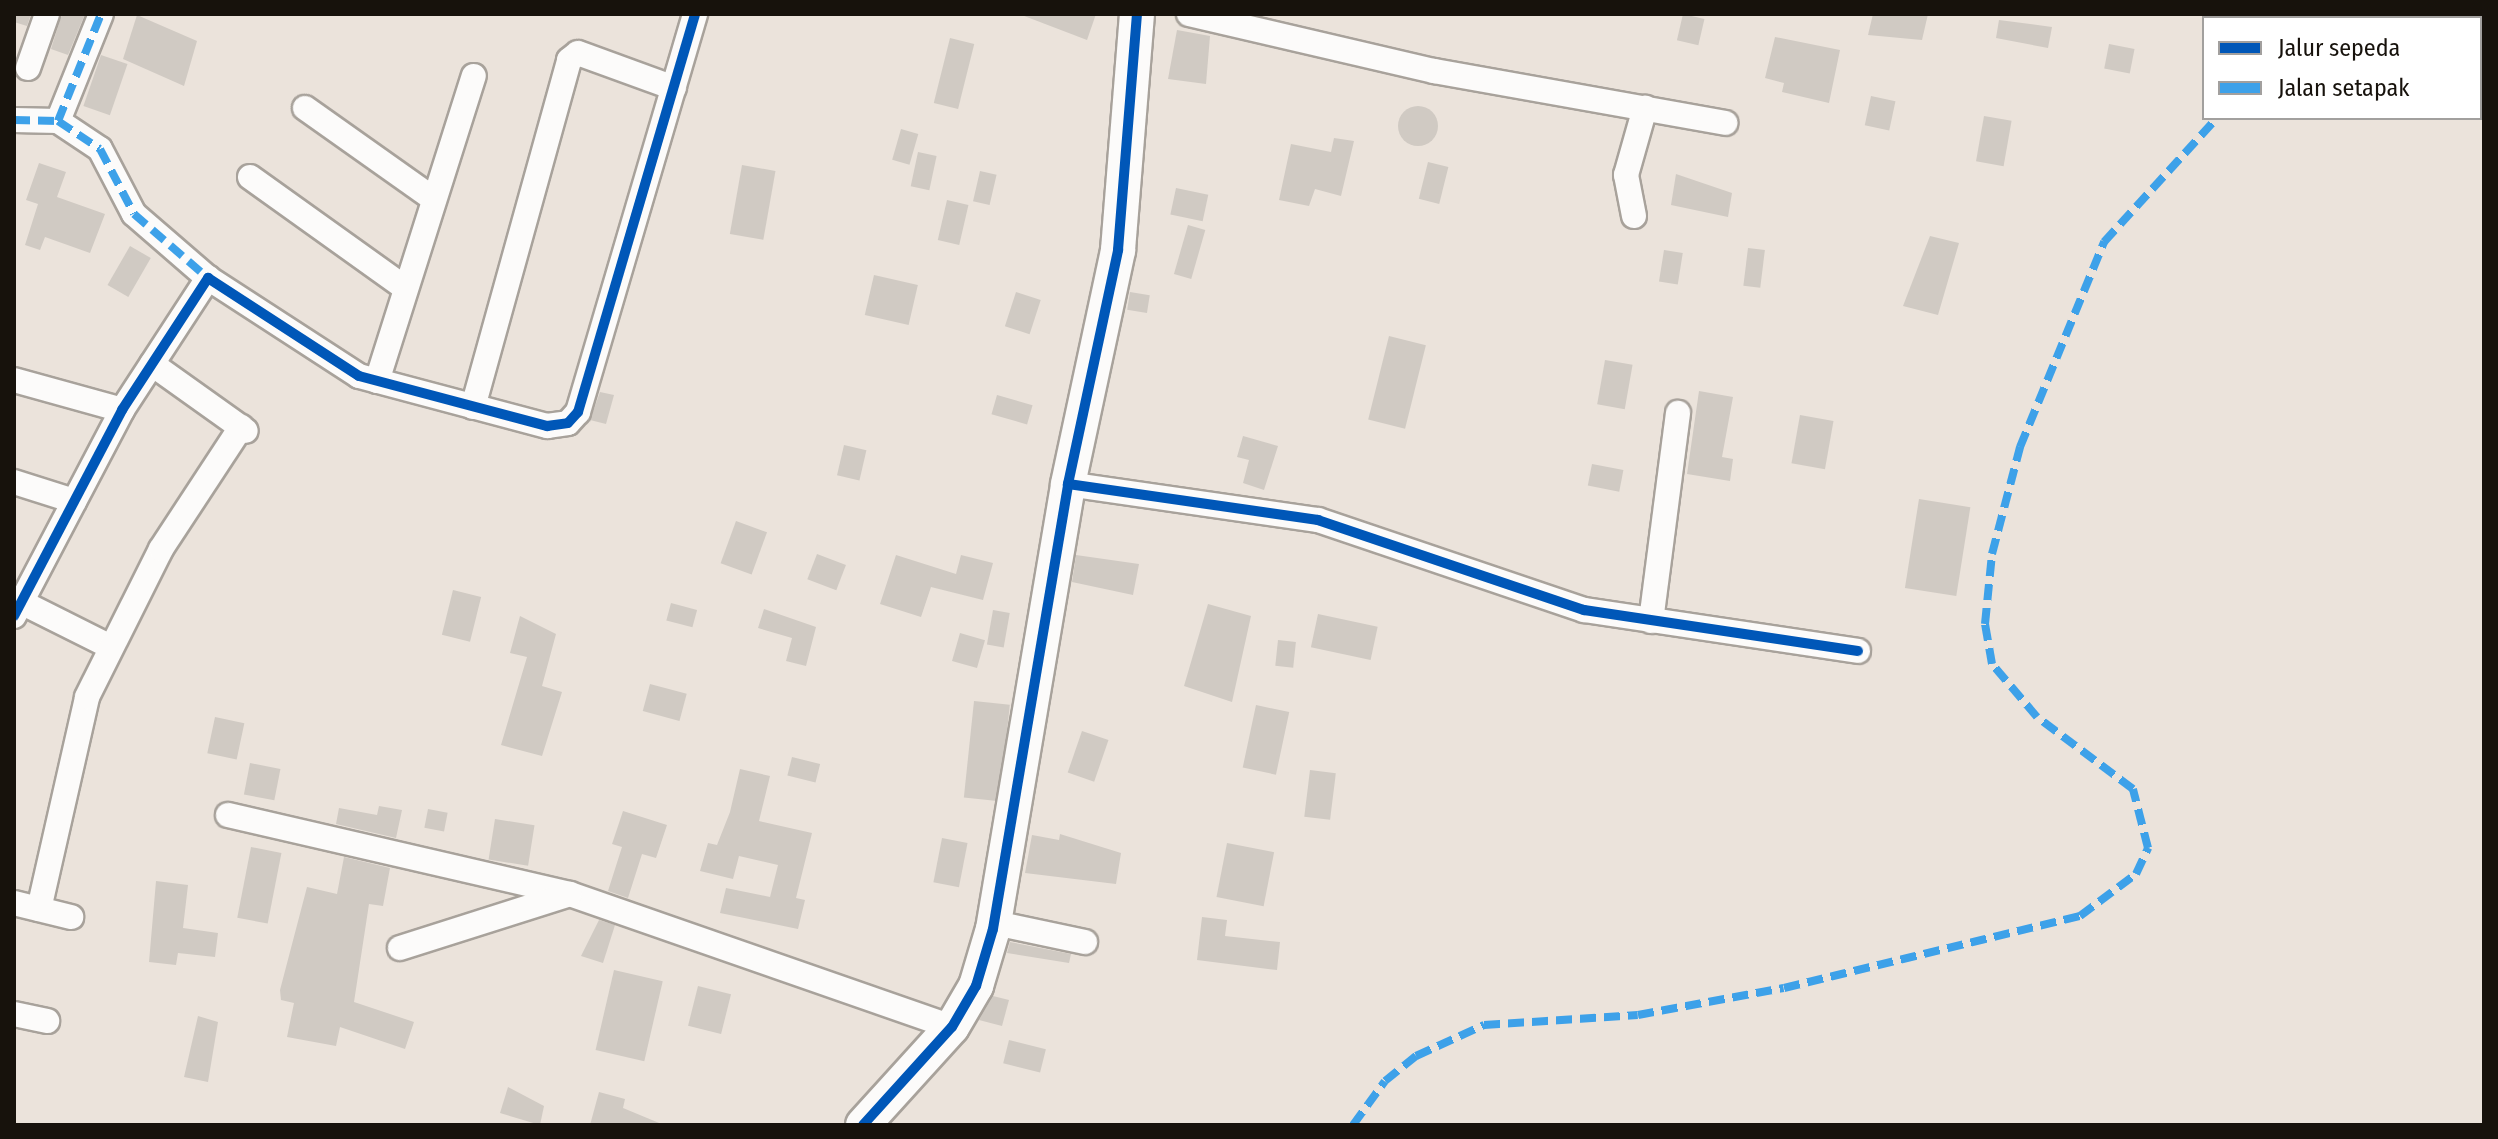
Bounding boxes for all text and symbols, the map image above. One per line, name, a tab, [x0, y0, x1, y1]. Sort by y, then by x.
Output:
legend	[2202, 16, 2482, 120]
text: Jalur sepeda	[2278, 34, 2400, 62]
text: Jalan setapak	[2278, 74, 2409, 102]

